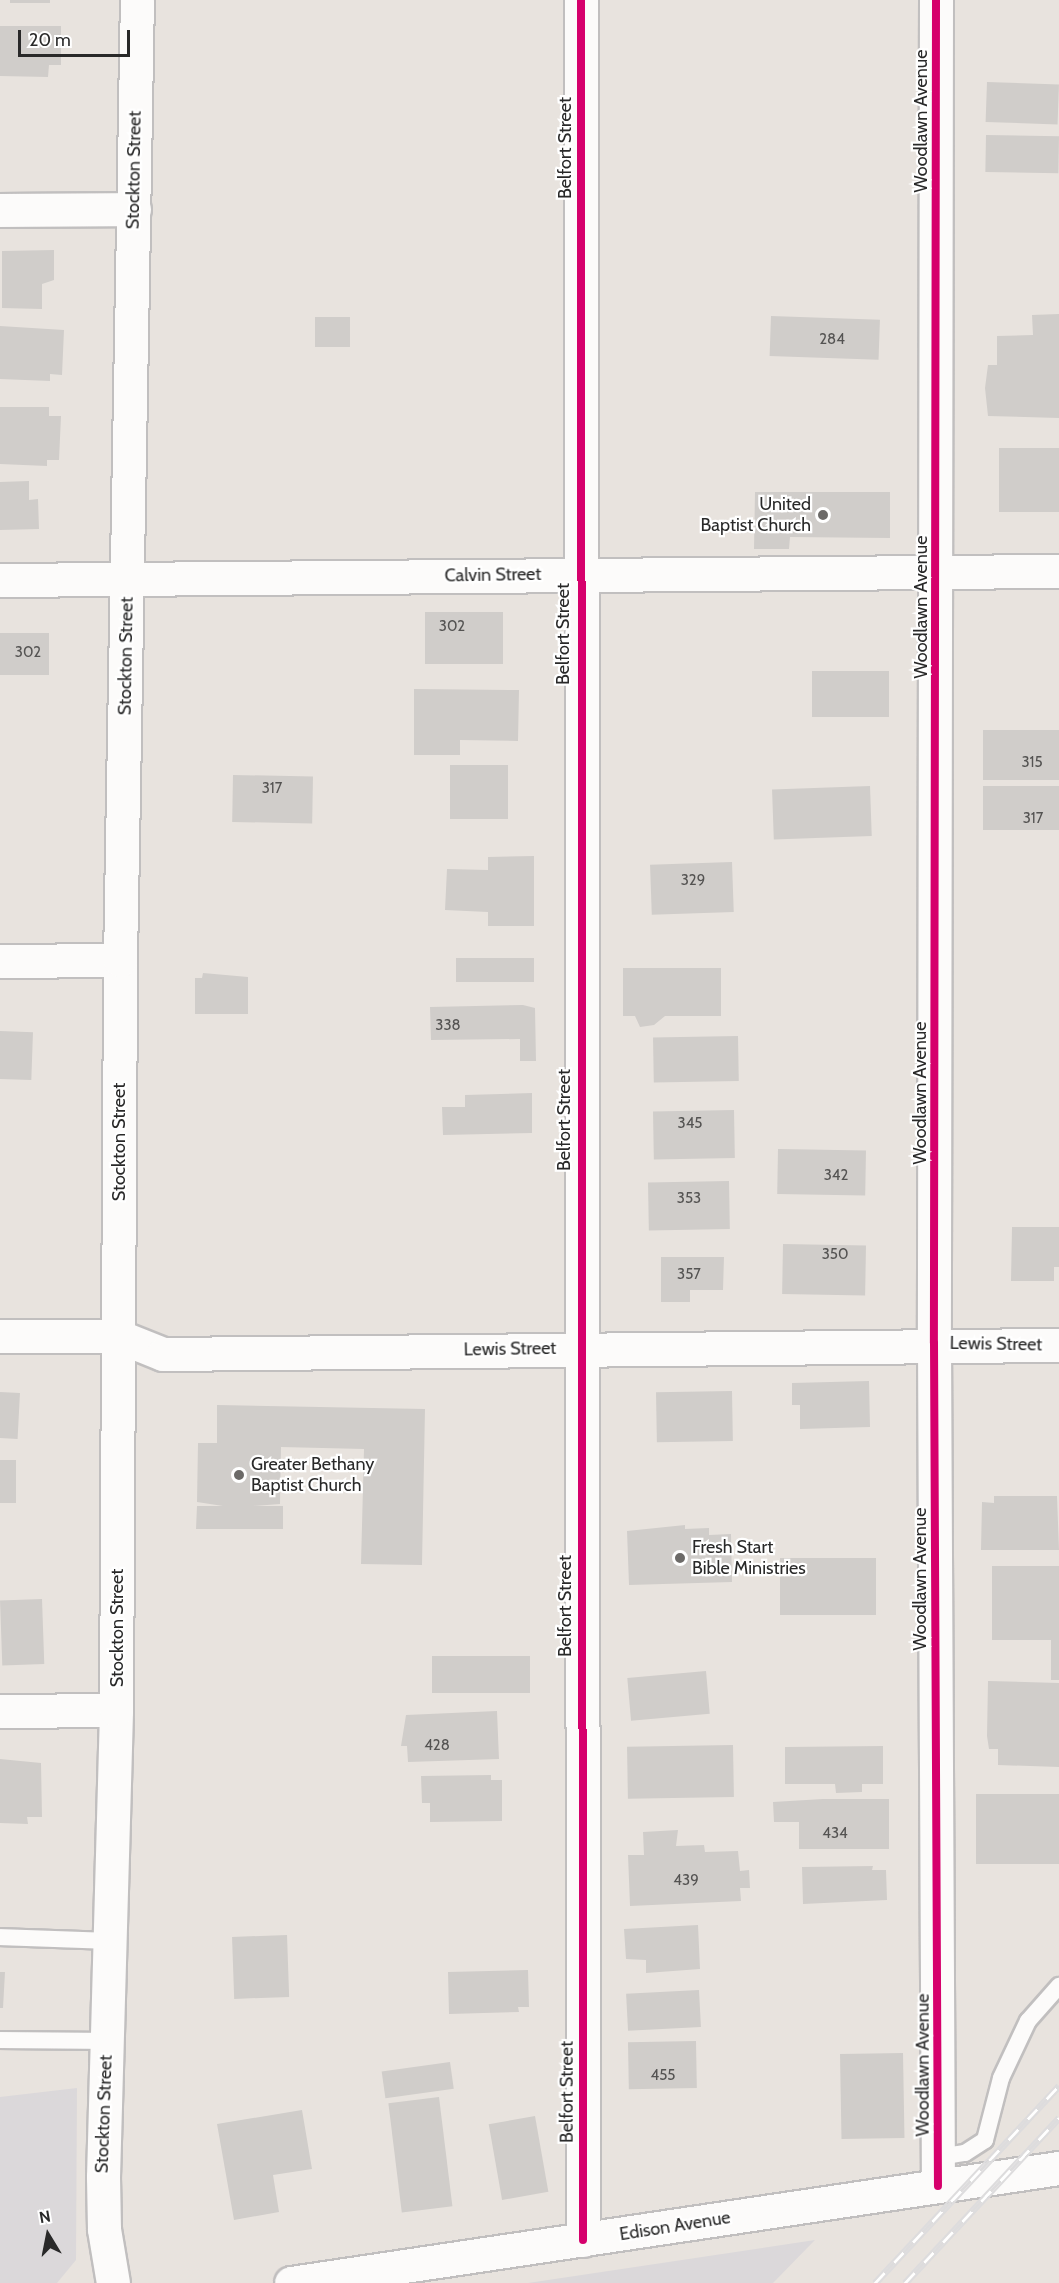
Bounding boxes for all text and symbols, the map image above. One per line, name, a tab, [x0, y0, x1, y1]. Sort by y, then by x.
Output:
scale bar	[21, 18, 134, 56]
text: 20 m	[29, 29, 71, 51]
street label: Woodlawn Avenue	[910, 49, 932, 193]
street label: Belfort Street	[554, 97, 576, 199]
street label: Stockton Street	[122, 111, 146, 229]
house number: 284	[819, 331, 845, 349]
place label: United Baptist Church	[701, 494, 811, 536]
marker: United Baptist Church	[816, 508, 830, 522]
street label: Woodlawn Avenue	[910, 535, 932, 679]
street label: Calvin Street	[444, 563, 542, 587]
street label: Belfort Street	[552, 583, 574, 685]
street label: Stockton Street	[114, 597, 138, 715]
house number: 302	[439, 618, 465, 636]
house number: 302	[15, 644, 41, 662]
house number: 315	[1021, 754, 1043, 772]
house number: 317	[262, 780, 282, 798]
house number: 317	[1023, 810, 1043, 828]
house number: 329	[681, 872, 705, 890]
house number: 338	[435, 1017, 461, 1035]
street label: Woodlawn Avenue	[909, 1021, 931, 1165]
street label: Belfort Street	[553, 1069, 575, 1171]
street label: Stockton Street	[108, 1083, 130, 1201]
house number: 345	[678, 1115, 702, 1133]
house number: 342	[824, 1167, 848, 1185]
house number: 353	[677, 1190, 701, 1208]
house number: 350	[822, 1246, 848, 1264]
house number: 357	[677, 1266, 701, 1284]
street label: Lewis Street	[949, 1332, 1043, 1356]
street label: Lewis Street	[463, 1337, 557, 1361]
place label: Greater Bethany Baptist Church	[251, 1454, 374, 1496]
marker: Greater Bethany Baptist Church	[232, 1468, 246, 1482]
street label: Woodlawn Avenue	[909, 1507, 931, 1651]
place label: Fresh Start Bible Ministries	[692, 1537, 806, 1580]
marker: Fresh Start Bible Ministries	[673, 1551, 687, 1565]
street label: Belfort Street	[554, 1555, 576, 1657]
street label: Stockton Street	[106, 1569, 128, 1687]
house number: 428	[424, 1737, 450, 1755]
house number: 434	[822, 1825, 848, 1843]
house number: 439	[673, 1872, 699, 1890]
street label: Woodlawn Avenue	[912, 1993, 934, 2137]
street label: Belfort Street	[556, 2041, 578, 2143]
street label: Stockton Street	[91, 2054, 117, 2174]
house number: 455	[651, 2067, 675, 2085]
north arrow	[18, 2205, 78, 2265]
text: N	[38, 2206, 52, 2227]
street label: Edison Avenue	[618, 2207, 732, 2245]

